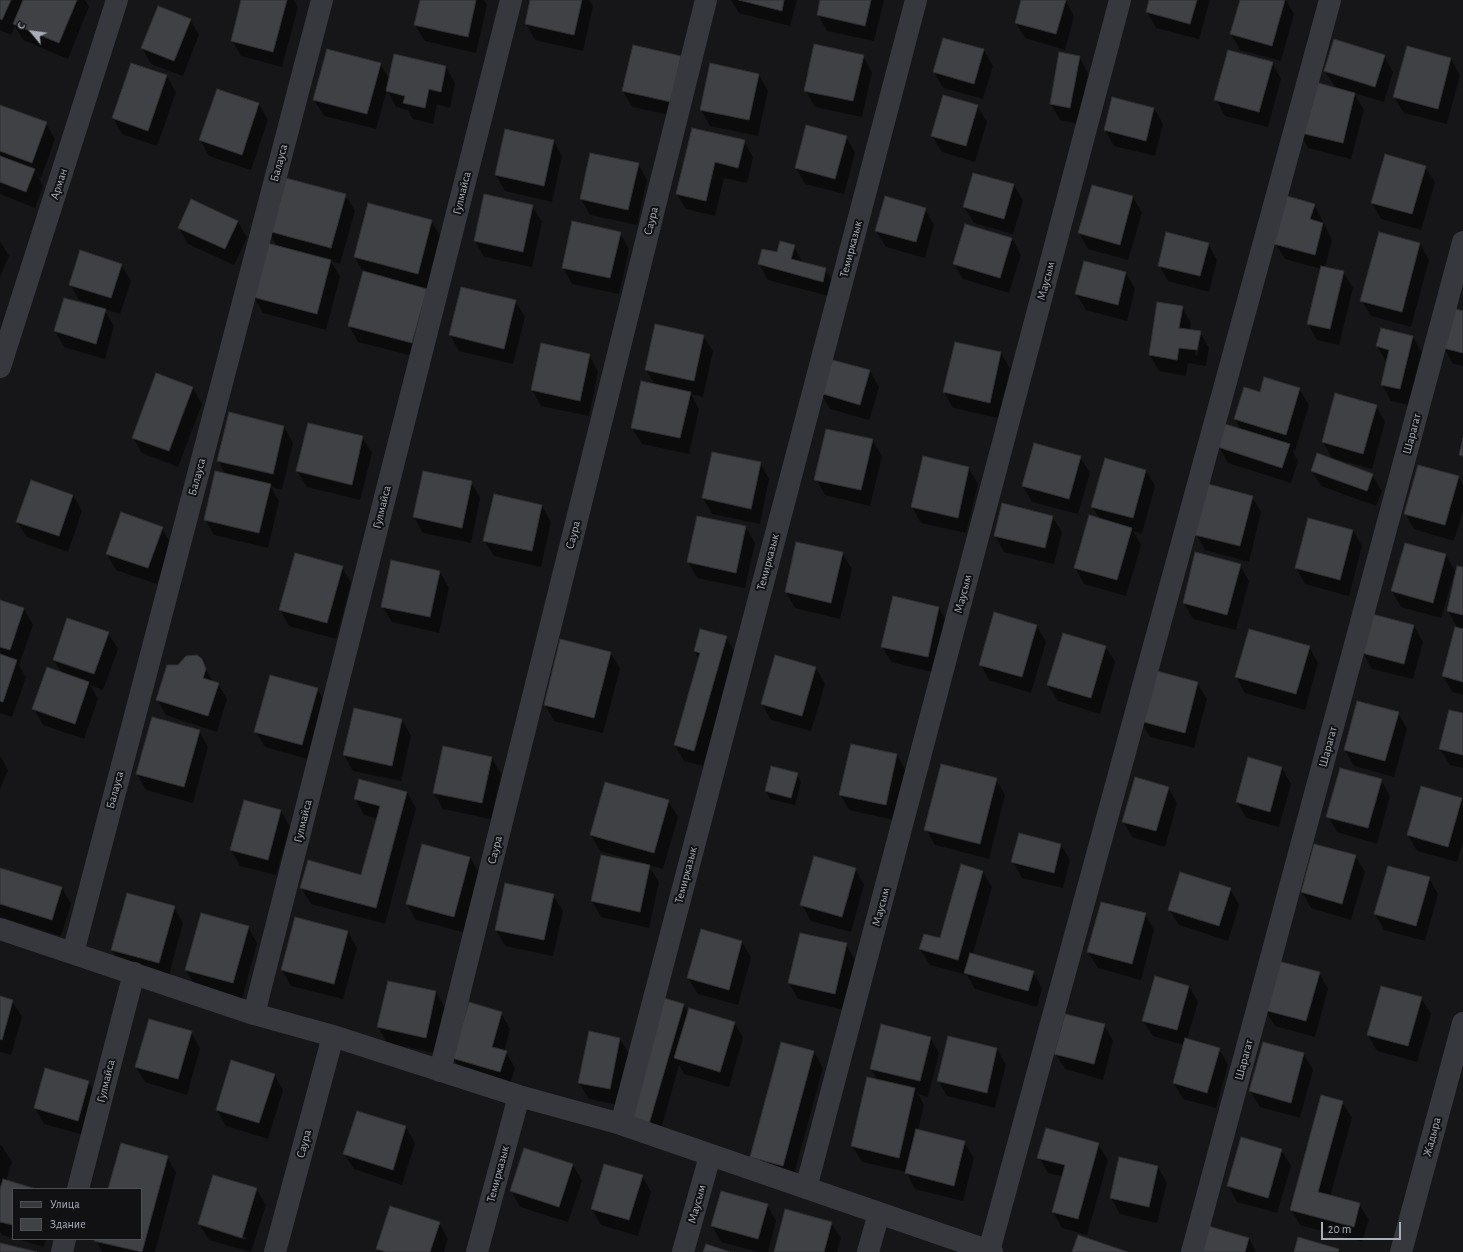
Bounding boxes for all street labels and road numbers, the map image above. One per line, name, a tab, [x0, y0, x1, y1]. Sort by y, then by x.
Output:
street label: Балауса	[267, 143, 291, 183]
street label: Арман	[47, 167, 71, 201]
street label: Гулмайса	[450, 170, 474, 216]
street label: Саура	[641, 205, 661, 237]
street label: Темирказык	[837, 219, 865, 279]
street label: Маусым	[1034, 260, 1058, 302]
street label: Шарагат	[1400, 412, 1424, 456]
street label: Балауса	[185, 457, 209, 497]
street label: Гулмайса	[370, 484, 394, 530]
street label: Саура	[563, 519, 583, 551]
street label: Темирказык	[754, 532, 782, 592]
street label: Маусым	[951, 573, 975, 615]
street label: Шарагат	[1316, 725, 1340, 769]
street label: Балауса	[103, 770, 127, 810]
street label: Гулмайса	[291, 798, 315, 844]
street label: Саура	[485, 834, 505, 866]
street label: Темирказык	[672, 845, 700, 905]
street label: Маусым	[869, 886, 893, 928]
street label: Шарагат	[1232, 1038, 1256, 1082]
street label: Гулмайса	[94, 1058, 118, 1104]
street label: Жадыра	[1420, 1116, 1444, 1158]
street label: Саура	[293, 1128, 315, 1160]
street label: Темирказык	[484, 1144, 512, 1204]
street label: Маусым	[685, 1183, 709, 1225]

